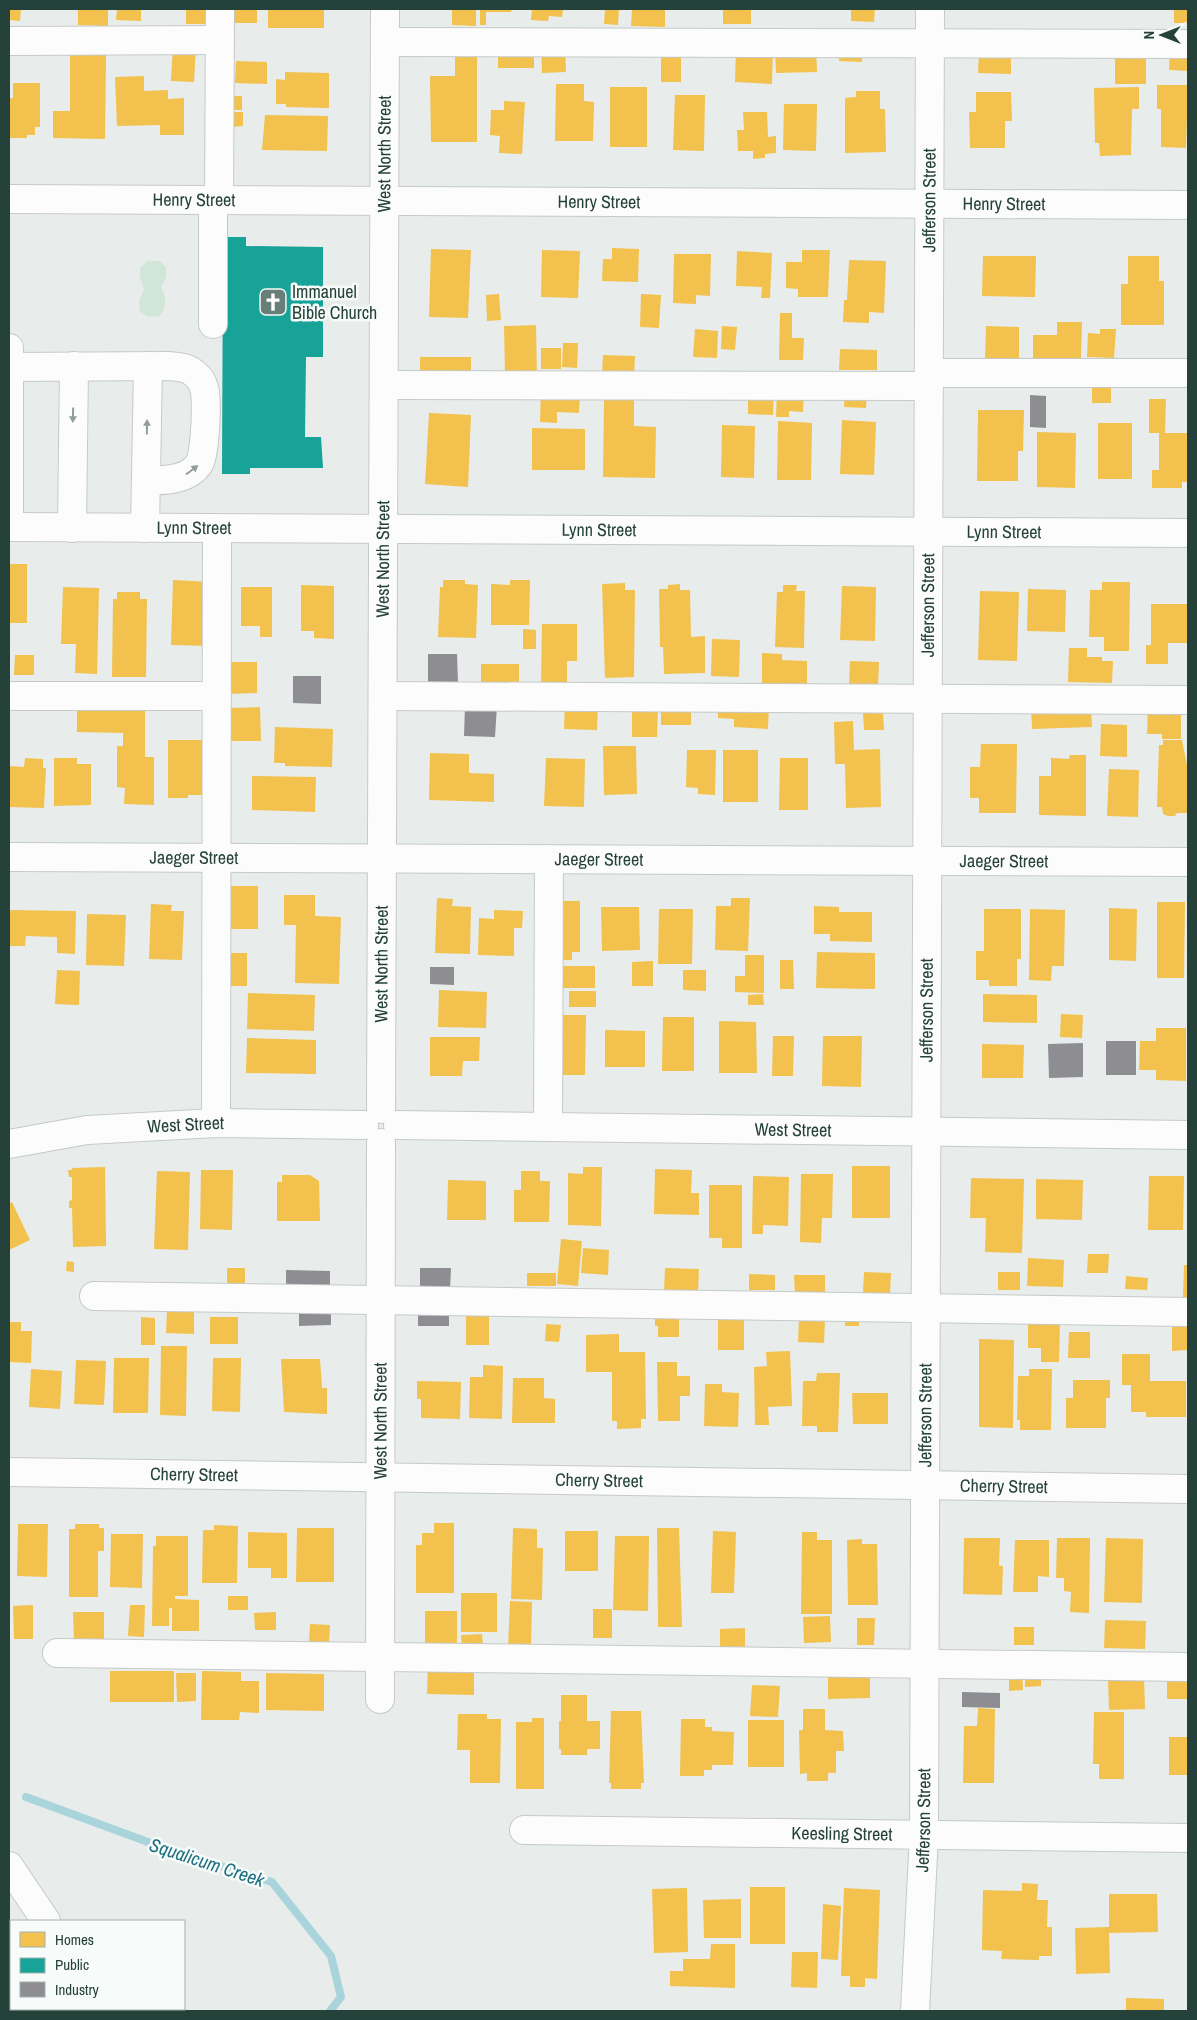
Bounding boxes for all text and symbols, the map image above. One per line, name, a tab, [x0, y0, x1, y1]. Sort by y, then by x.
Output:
north arrow	[1137, 10, 1187, 60]
text: N	[1140, 31, 1158, 39]
street label: West North Street	[371, 95, 397, 213]
street label: Jefferson Street	[916, 148, 942, 252]
street label: Henry Street	[152, 187, 236, 212]
street label: Henry Street	[557, 189, 641, 214]
street label: Henry Street	[962, 191, 1046, 216]
place label: Immanuel Bible Church	[292, 279, 377, 325]
church icon: Immanuel Bible Church	[258, 287, 288, 317]
one-way arrow	[69, 407, 77, 423]
one-way arrow	[143, 418, 151, 434]
one-way arrow	[185, 465, 199, 475]
street label: West North Street	[370, 500, 395, 618]
street label: Lynn Street	[156, 515, 232, 540]
street label: Lynn Street	[561, 517, 637, 542]
street label: Lynn Street	[966, 519, 1042, 544]
street label: Jefferson Street	[915, 553, 940, 657]
street label: Jaeger Street	[150, 845, 238, 870]
street label: Jaeger Street	[555, 846, 643, 872]
street label: Jaeger Street	[960, 848, 1048, 873]
street label: West North Street	[368, 905, 394, 1023]
street label: Jefferson Street	[914, 958, 939, 1062]
street label: West Street	[146, 1110, 224, 1139]
street label: West Street	[754, 1117, 832, 1142]
street label: West North Street	[367, 1362, 393, 1480]
street label: Jefferson Street	[912, 1363, 938, 1467]
street label: Cherry Street	[150, 1461, 238, 1487]
street label: Cherry Street	[555, 1467, 643, 1493]
street label: Cherry Street	[960, 1473, 1048, 1499]
street label: Jefferson Street	[909, 1768, 936, 1873]
street label: Keesling Street	[791, 1820, 893, 1846]
water label: Squalicum Creek	[146, 1831, 269, 1893]
legend	[10, 1920, 185, 2010]
text: Homes	[55, 1929, 94, 1950]
text: Public	[55, 1954, 89, 1975]
text: Industry	[55, 1979, 100, 2000]

